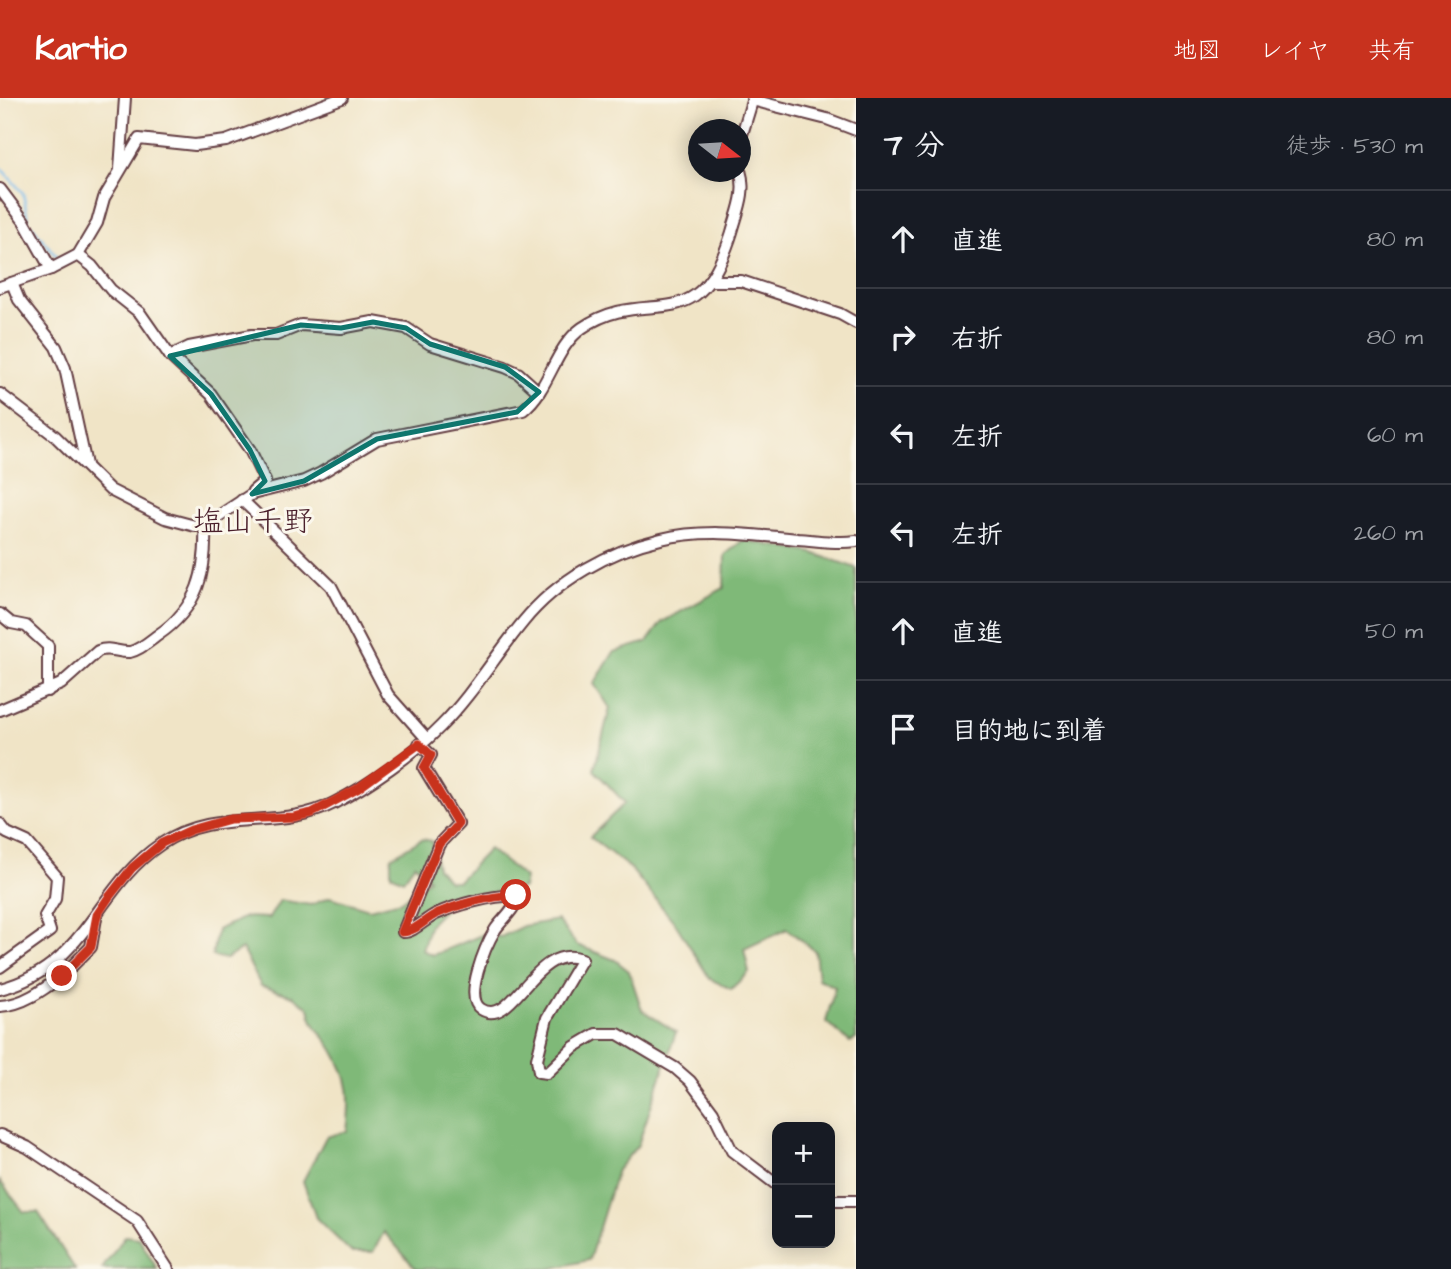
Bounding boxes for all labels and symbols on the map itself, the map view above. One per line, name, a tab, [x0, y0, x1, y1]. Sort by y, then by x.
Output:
north arrow	[688, 119, 751, 182]
district label: 塩山千野	[193, 501, 313, 543]
route start	[500, 879, 531, 910]
route end	[46, 960, 77, 991]

